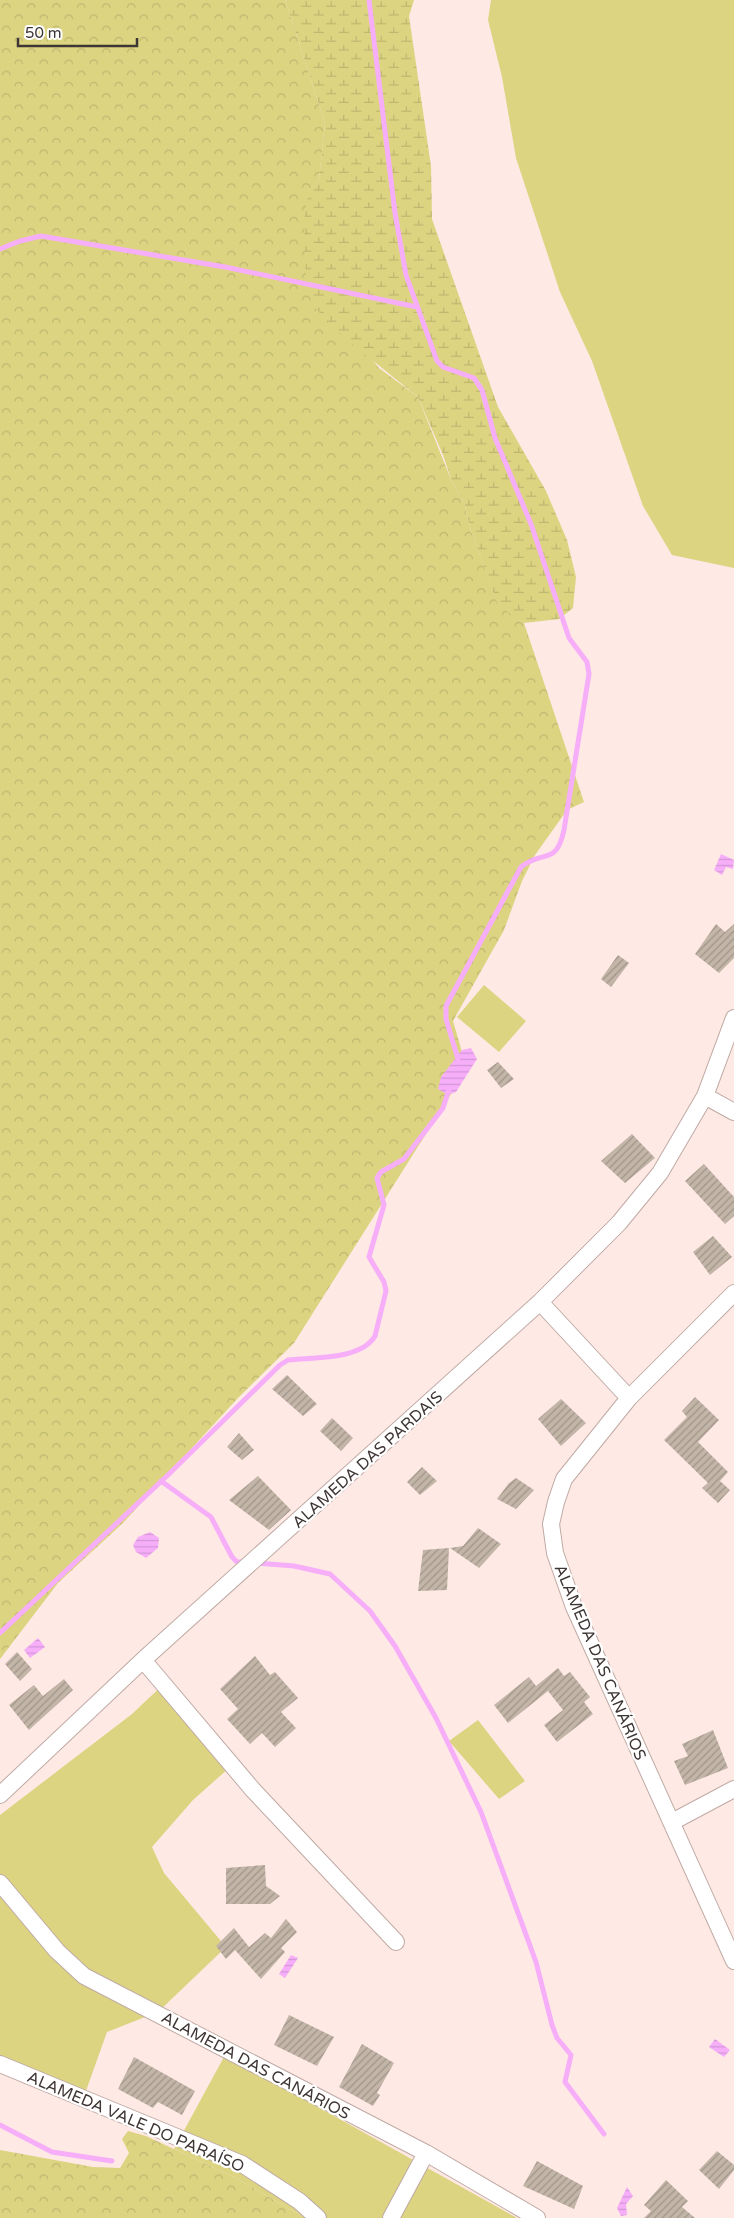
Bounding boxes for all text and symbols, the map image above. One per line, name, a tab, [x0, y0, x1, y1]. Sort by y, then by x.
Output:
scale bar	[18, 15, 136, 47]
text: 50 m	[25, 24, 62, 42]
street label: ALAMEDA DAS PARDAIS	[288, 1387, 447, 1533]
street label: ALAMEDA DAS CANÁRIOS	[550, 1562, 650, 1763]
street label: ALAMEDA DAS CANÁRIOS	[158, 2008, 353, 2124]
street label: ALAMEDA VALE DO PARAÍSO	[24, 2067, 247, 2177]

